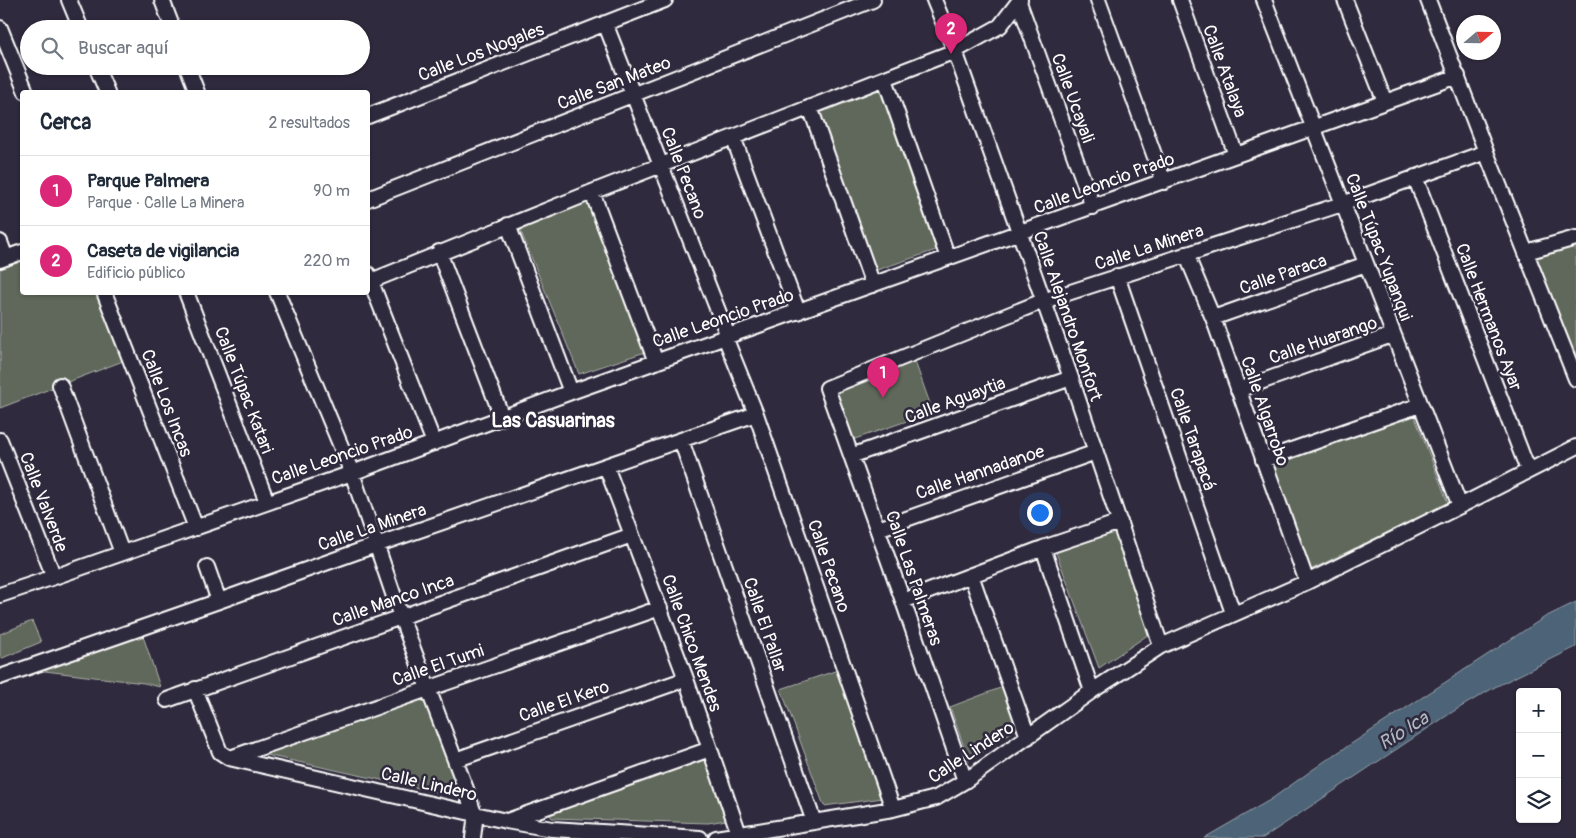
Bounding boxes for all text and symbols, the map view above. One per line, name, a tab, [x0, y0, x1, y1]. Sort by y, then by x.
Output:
pin: 2	[935, 13, 967, 54]
north arrow	[1456, 15, 1501, 60]
street label: Calle Los Nogales	[415, 18, 547, 87]
search box	[20, 20, 370, 75]
street label: Calle Atalaya	[1197, 22, 1252, 121]
icon: search	[38, 34, 66, 62]
text: Buscar aquí	[78, 36, 169, 60]
street label: Calle Ucayali	[1046, 50, 1099, 146]
street label: Calle San Mateo	[554, 51, 675, 116]
text: Cerca	[40, 109, 91, 136]
text: 2 resultados	[268, 113, 350, 133]
street label: Calle Pecano	[655, 124, 712, 223]
street label: Calle Leoncio Prado	[1031, 147, 1178, 220]
text: Parque Palmera	[87, 169, 209, 193]
street label: Calle Túpac Yupanqui	[1340, 170, 1417, 324]
text: 1	[53, 181, 59, 201]
text: 90 m	[313, 181, 350, 201]
text: Parque · Calle La Minera	[87, 193, 244, 213]
street label: Calle La Minera	[1092, 219, 1206, 276]
street label: Calle Alejandro Monfort	[1028, 228, 1108, 405]
text: Caseta de vigilancia	[87, 239, 239, 263]
street label: Calle Hermanos Ayar	[1450, 240, 1527, 395]
street label: Calle Paraca	[1237, 249, 1330, 300]
text: 2	[52, 251, 60, 271]
text: 220 m	[304, 251, 350, 271]
text: Edificio público	[87, 263, 185, 283]
street label: Calle Leoncio Prado	[649, 283, 797, 353]
street label: Calle Huarango	[1266, 311, 1381, 370]
street label: Calle Túpac Katari	[209, 324, 278, 457]
street label: Calle Los Incas	[135, 346, 198, 460]
street label: Calle Algarrobo	[1235, 353, 1294, 470]
pin: 1	[867, 357, 899, 398]
street label: Calle Aguaytia	[902, 372, 1009, 429]
street label: Calle Tarapacá	[1164, 385, 1221, 494]
district label: Las Casuarinas	[491, 408, 615, 433]
street label: Calle Leoncio Prado	[268, 420, 416, 490]
street label: Calle Hannadanoe	[913, 440, 1048, 505]
street label: Calle Valverde	[14, 449, 73, 556]
street label: Calle La Minera	[315, 498, 429, 557]
your location	[1027, 500, 1053, 526]
street label: Calle Las Palmeras	[880, 508, 947, 649]
street label: Calle Pecano	[802, 517, 855, 616]
street label: Calle Manco Inca	[329, 569, 457, 632]
street label: Calle Chico Mendes	[656, 572, 727, 715]
street label: Calle El Pallar	[737, 574, 792, 676]
street label: Calle El Tumi	[389, 639, 487, 692]
street label: Calle El Kero	[516, 675, 613, 728]
map controls	[1516, 688, 1561, 823]
button: +	[1516, 688, 1561, 733]
water label: Río Ica	[1374, 706, 1434, 755]
street label: Calle Lindero	[924, 716, 1019, 789]
button: −	[1516, 733, 1561, 778]
street label: Calle Lindero	[379, 762, 479, 807]
button: layers	[1516, 778, 1561, 823]

